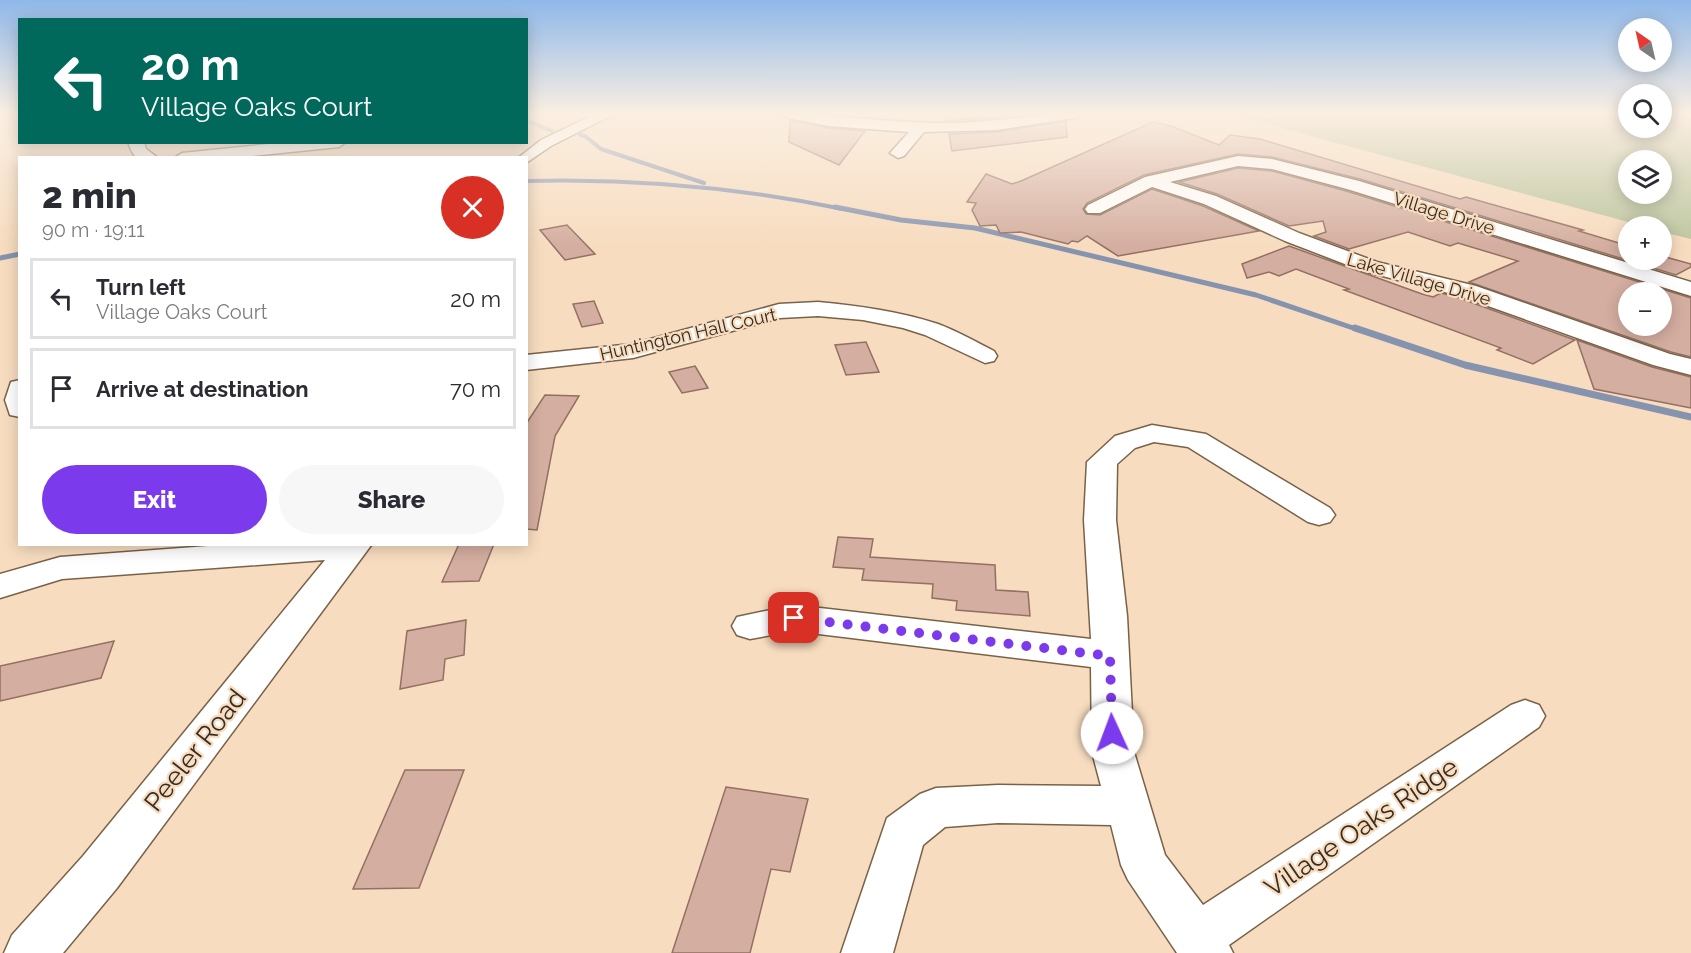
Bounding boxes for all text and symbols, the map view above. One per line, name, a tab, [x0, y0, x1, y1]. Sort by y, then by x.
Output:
north arrow	[1618, 18, 1672, 72]
map controls	[1618, 18, 1672, 336]
text: 20 m	[141, 41, 240, 90]
icon: left	[42, 42, 120, 120]
button: search	[1618, 84, 1672, 138]
text: Village Oaks Court	[141, 91, 372, 122]
button: layers	[1618, 150, 1672, 204]
text: 2 min	[42, 174, 137, 216]
button: close	[441, 176, 504, 239]
street label: Village Drive	[1391, 188, 1498, 239]
button: +	[1618, 216, 1672, 270]
text: 90 m · 19:11	[42, 218, 145, 242]
street label: Lake Village Drive	[1345, 248, 1494, 310]
text: Turn left	[96, 274, 186, 300]
icon: left	[45, 282, 78, 315]
button: −	[1618, 282, 1672, 336]
text: 20 m	[450, 286, 501, 312]
text: Village Oaks Court	[96, 300, 267, 324]
street label: Huntington Hall Court	[598, 303, 778, 365]
icon: arrive	[45, 372, 78, 405]
text: Arrive at destination	[96, 376, 309, 402]
text: 70 m	[450, 376, 501, 402]
button: Exit	[42, 465, 267, 534]
button: Share	[279, 465, 504, 534]
pin	[768, 592, 819, 643]
icon: arrive	[777, 601, 810, 634]
street label: Peeler Road	[138, 683, 252, 817]
position arrow	[1080, 701, 1144, 765]
street label: Village Oaks Ridge	[1259, 751, 1463, 903]

